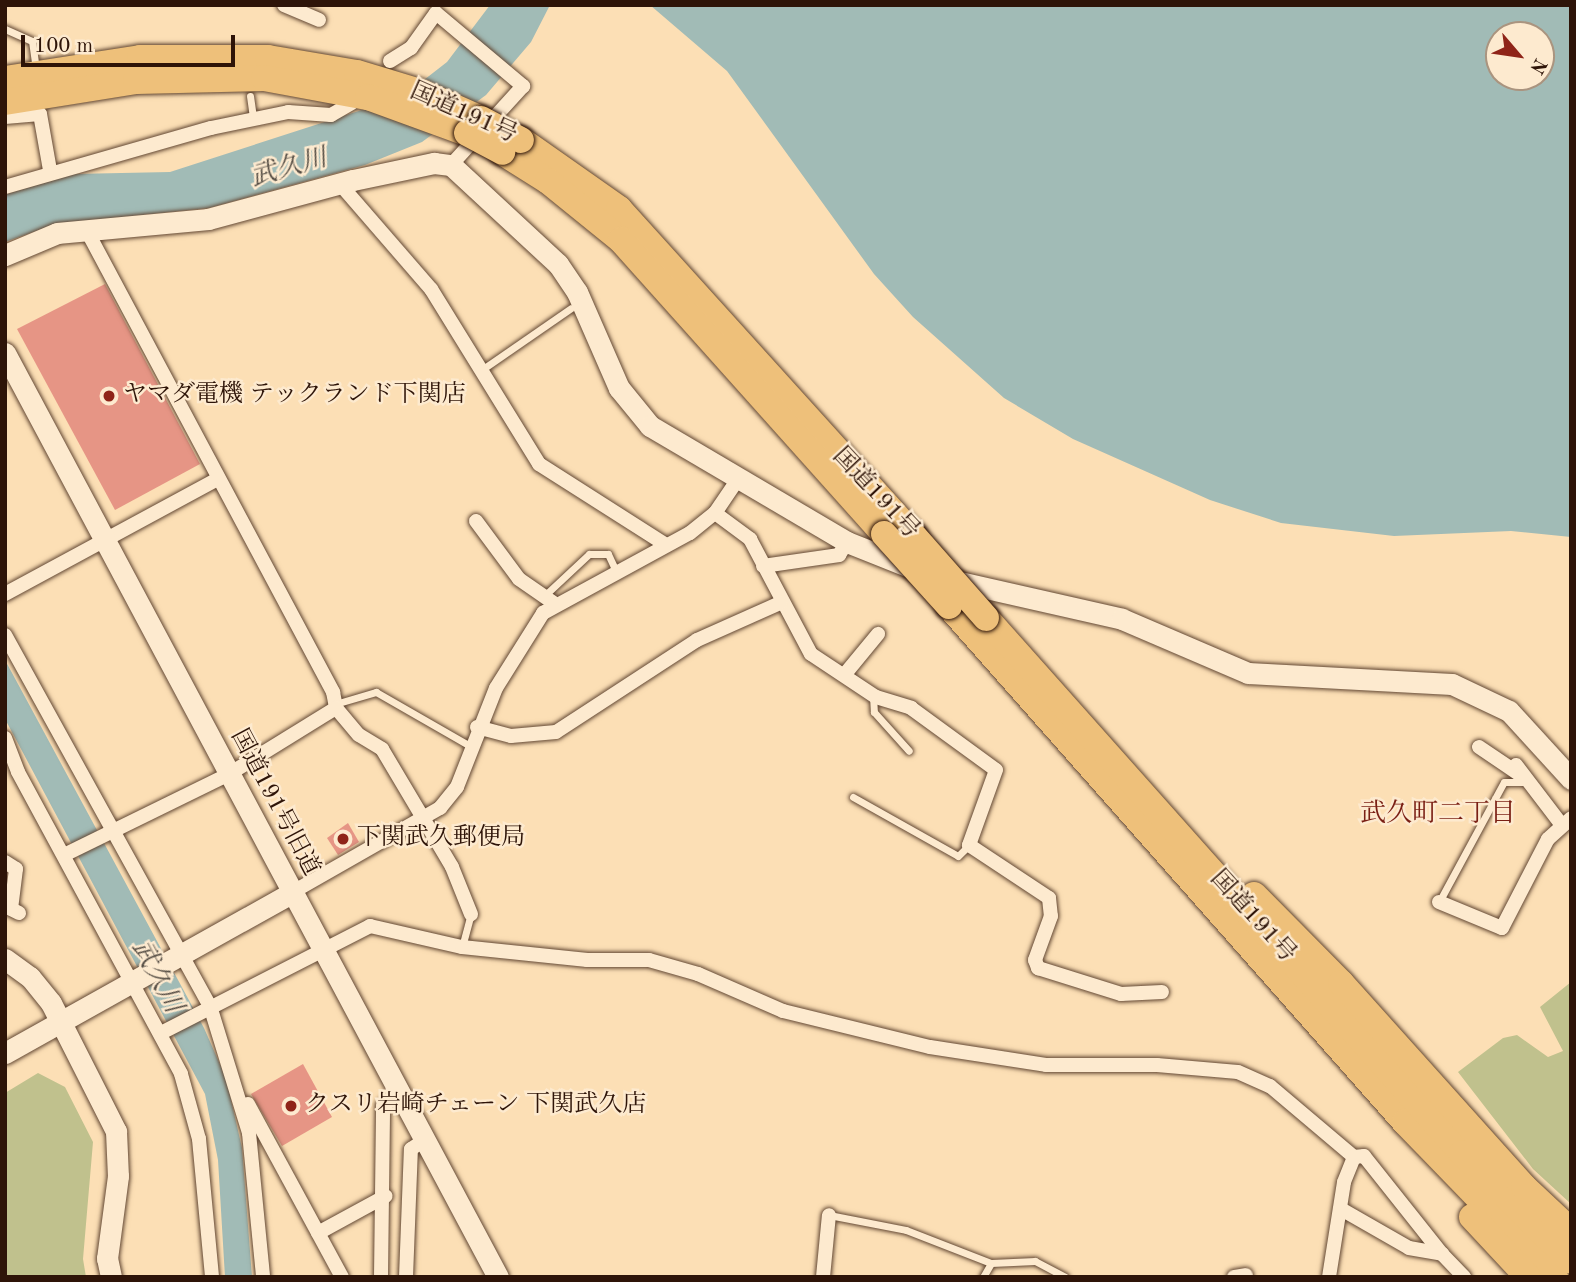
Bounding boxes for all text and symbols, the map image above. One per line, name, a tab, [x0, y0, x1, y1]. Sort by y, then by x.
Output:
scale bar	[24, 21, 238, 65]
north arrow	[1485, 21, 1555, 91]
text: 100 m	[34, 36, 93, 57]
text: N	[1525, 54, 1549, 76]
street label: 国道191号	[405, 78, 521, 150]
water label: 武久川	[247, 143, 331, 195]
place label: ヤマダ電機 テックランド下関店	[123, 382, 466, 410]
marker: ヤマダ電機 テックランド下関店	[101, 388, 117, 404]
street label: 国道191号	[826, 443, 924, 545]
street label: 国道191号旧道	[223, 725, 325, 881]
district label: 武久町二丁目	[1360, 799, 1516, 831]
place label: 下関武久郵便局	[357, 825, 525, 853]
marker: 下関武久郵便局	[335, 831, 351, 847]
street label: 国道191号	[1203, 865, 1301, 969]
water label: 武久川	[124, 935, 188, 1019]
place label: クスリ岩崎チェーン 下関武久店	[305, 1092, 648, 1120]
marker: クスリ岩崎チェーン 下関武久店	[283, 1098, 299, 1114]

